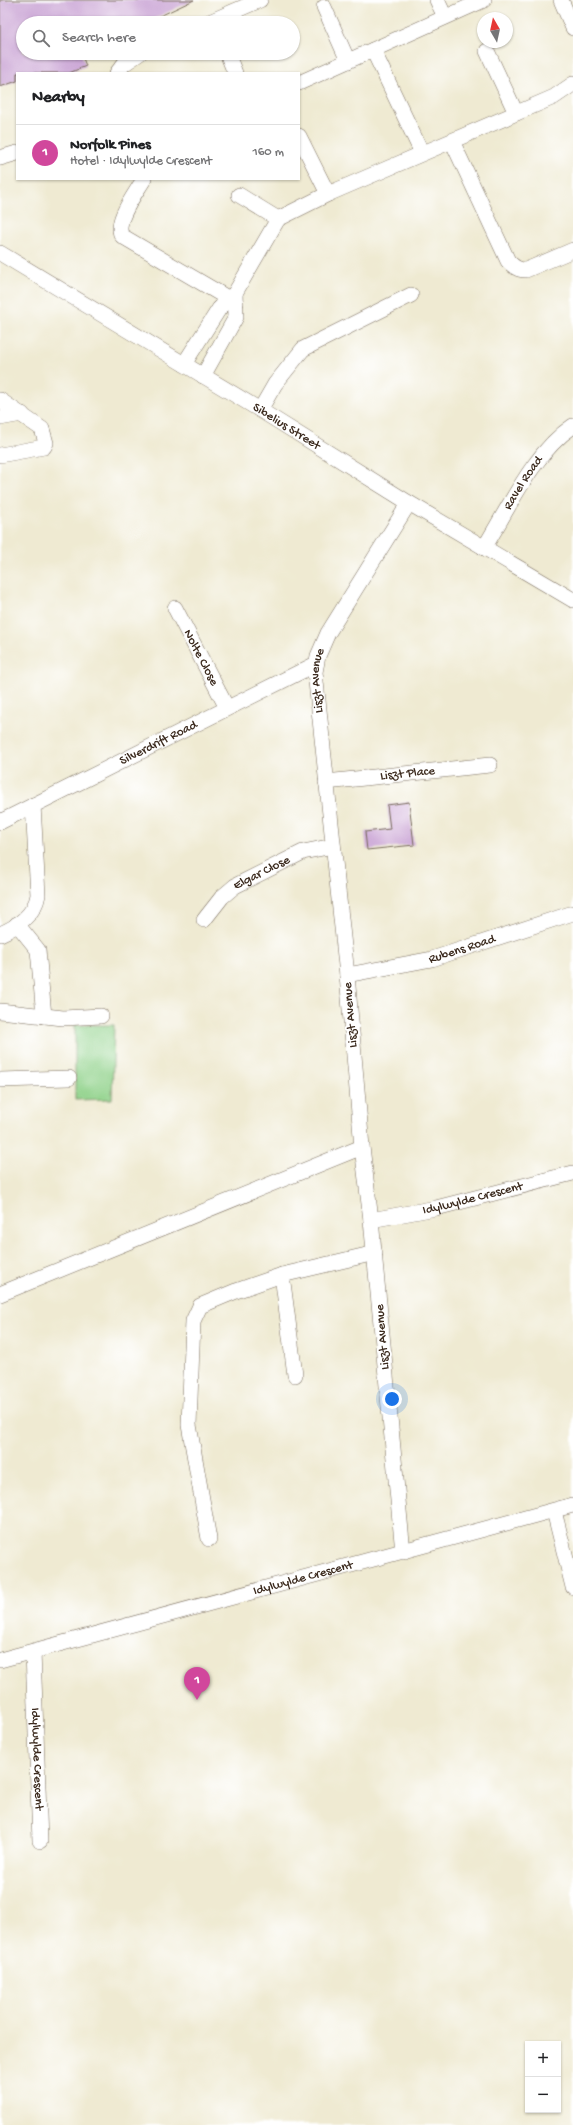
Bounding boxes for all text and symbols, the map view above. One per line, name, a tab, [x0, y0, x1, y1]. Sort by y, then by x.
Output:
north arrow	[477, 12, 513, 48]
search box	[16, 16, 300, 60]
icon: search	[30, 27, 52, 49]
text: Search here	[62, 29, 136, 47]
text: Nearby	[32, 88, 85, 108]
text: Norfolk Pines	[70, 136, 151, 154]
text: 1	[42, 145, 48, 160]
text: 160 m	[252, 145, 284, 160]
text: Hotel · Idylwylde Crescent	[70, 154, 212, 169]
street label: Sibelius Street	[250, 400, 325, 454]
street label: Ravel Road	[500, 452, 547, 512]
street label: Nolte Close	[180, 627, 222, 689]
street label: Liszt Avenue	[307, 645, 328, 714]
street label: Silverdrift Road	[117, 717, 201, 768]
street label: Liszt Place	[379, 763, 436, 784]
street label: Elgar Close	[231, 852, 293, 893]
street label: Rubens Road	[427, 931, 498, 967]
street label: Liszt Avenue	[341, 981, 361, 1048]
street label: Idylwylde Crescent	[421, 1178, 526, 1218]
street label: Liszt Avenue	[373, 1303, 393, 1370]
your location	[382, 1389, 402, 1409]
street label: Idylwylde Crescent	[252, 1557, 356, 1599]
pin: 1	[184, 1667, 210, 1700]
street label: Idylwylde Crescent	[28, 1707, 46, 1812]
map controls	[525, 2041, 561, 2113]
button: +	[525, 2041, 561, 2077]
button: −	[525, 2077, 561, 2113]

